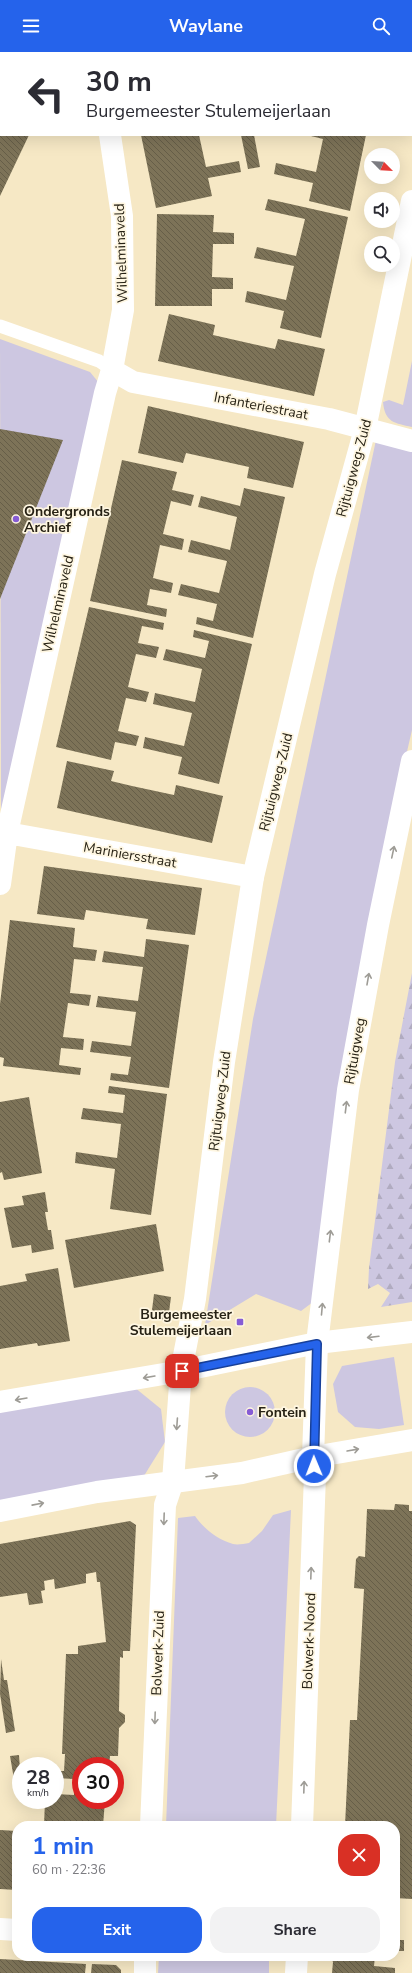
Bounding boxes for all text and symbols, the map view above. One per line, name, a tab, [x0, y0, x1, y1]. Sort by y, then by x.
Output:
text: Waylane	[169, 14, 243, 38]
icon: menu	[20, 15, 42, 37]
icon: search	[370, 15, 392, 37]
text: 30 m	[86, 63, 152, 101]
icon: left	[20, 68, 72, 120]
text: Burgemeester Stulemeijerlaan	[86, 99, 331, 123]
north arrow	[364, 148, 400, 184]
map controls	[364, 148, 400, 272]
button: sound	[364, 192, 400, 228]
street label: Wilhelminaveld	[110, 203, 132, 303]
button: search	[364, 236, 400, 272]
street label: Infanteriestraat	[212, 388, 310, 424]
street label: Rijtuigweg-Zuid	[332, 417, 376, 519]
place label: Ondergronds Archief	[24, 502, 110, 537]
marker: Ondergronds Archief	[11, 514, 21, 524]
street label: Wilhelminaveld	[38, 553, 78, 655]
street label: Rijtuigweg-Zuid	[255, 731, 297, 833]
street label: Mariniersstraat	[82, 837, 178, 873]
one-way arrow	[389, 846, 397, 859]
one-way arrow	[364, 973, 372, 986]
street label: Rijtuigweg	[340, 1016, 370, 1086]
street label: Rijtuigweg-Zuid	[204, 1050, 236, 1152]
one-way arrow	[342, 1101, 350, 1114]
one-way arrow	[326, 1230, 334, 1243]
one-way arrow	[318, 1303, 325, 1316]
place label: Burgemeester Stulemeijerlaan	[130, 1305, 233, 1340]
marker: Burgemeester Stulemeijerlaan	[235, 1317, 245, 1327]
one-way arrow	[367, 1333, 380, 1341]
pin	[165, 1354, 199, 1388]
icon: arrive	[171, 1360, 193, 1382]
one-way arrow	[143, 1373, 156, 1381]
one-way arrow	[15, 1395, 28, 1403]
place label: Fontein	[258, 1403, 307, 1422]
marker: Fontein	[245, 1407, 255, 1417]
one-way arrow	[174, 1417, 181, 1430]
position arrow	[293, 1445, 335, 1487]
one-way arrow	[346, 1446, 359, 1454]
one-way arrow	[205, 1472, 218, 1480]
one-way arrow	[31, 1499, 44, 1507]
one-way arrow	[160, 1512, 168, 1525]
one-way arrow	[308, 1567, 315, 1580]
street label: Bolwerk-Noord	[298, 1592, 320, 1690]
street label: Bolwerk-Zuid	[147, 1610, 169, 1696]
one-way arrow	[152, 1711, 159, 1724]
speed limit sign: 30	[72, 1757, 124, 1809]
text: 28	[26, 1764, 50, 1791]
one-way arrow	[300, 1781, 308, 1794]
text: km/h	[27, 1786, 49, 1800]
text: 1 min	[32, 1830, 94, 1862]
button: close	[338, 1834, 380, 1876]
text: 60 m · 22:36	[32, 1861, 106, 1879]
button: Exit	[32, 1907, 202, 1953]
button: Share	[210, 1907, 380, 1953]

